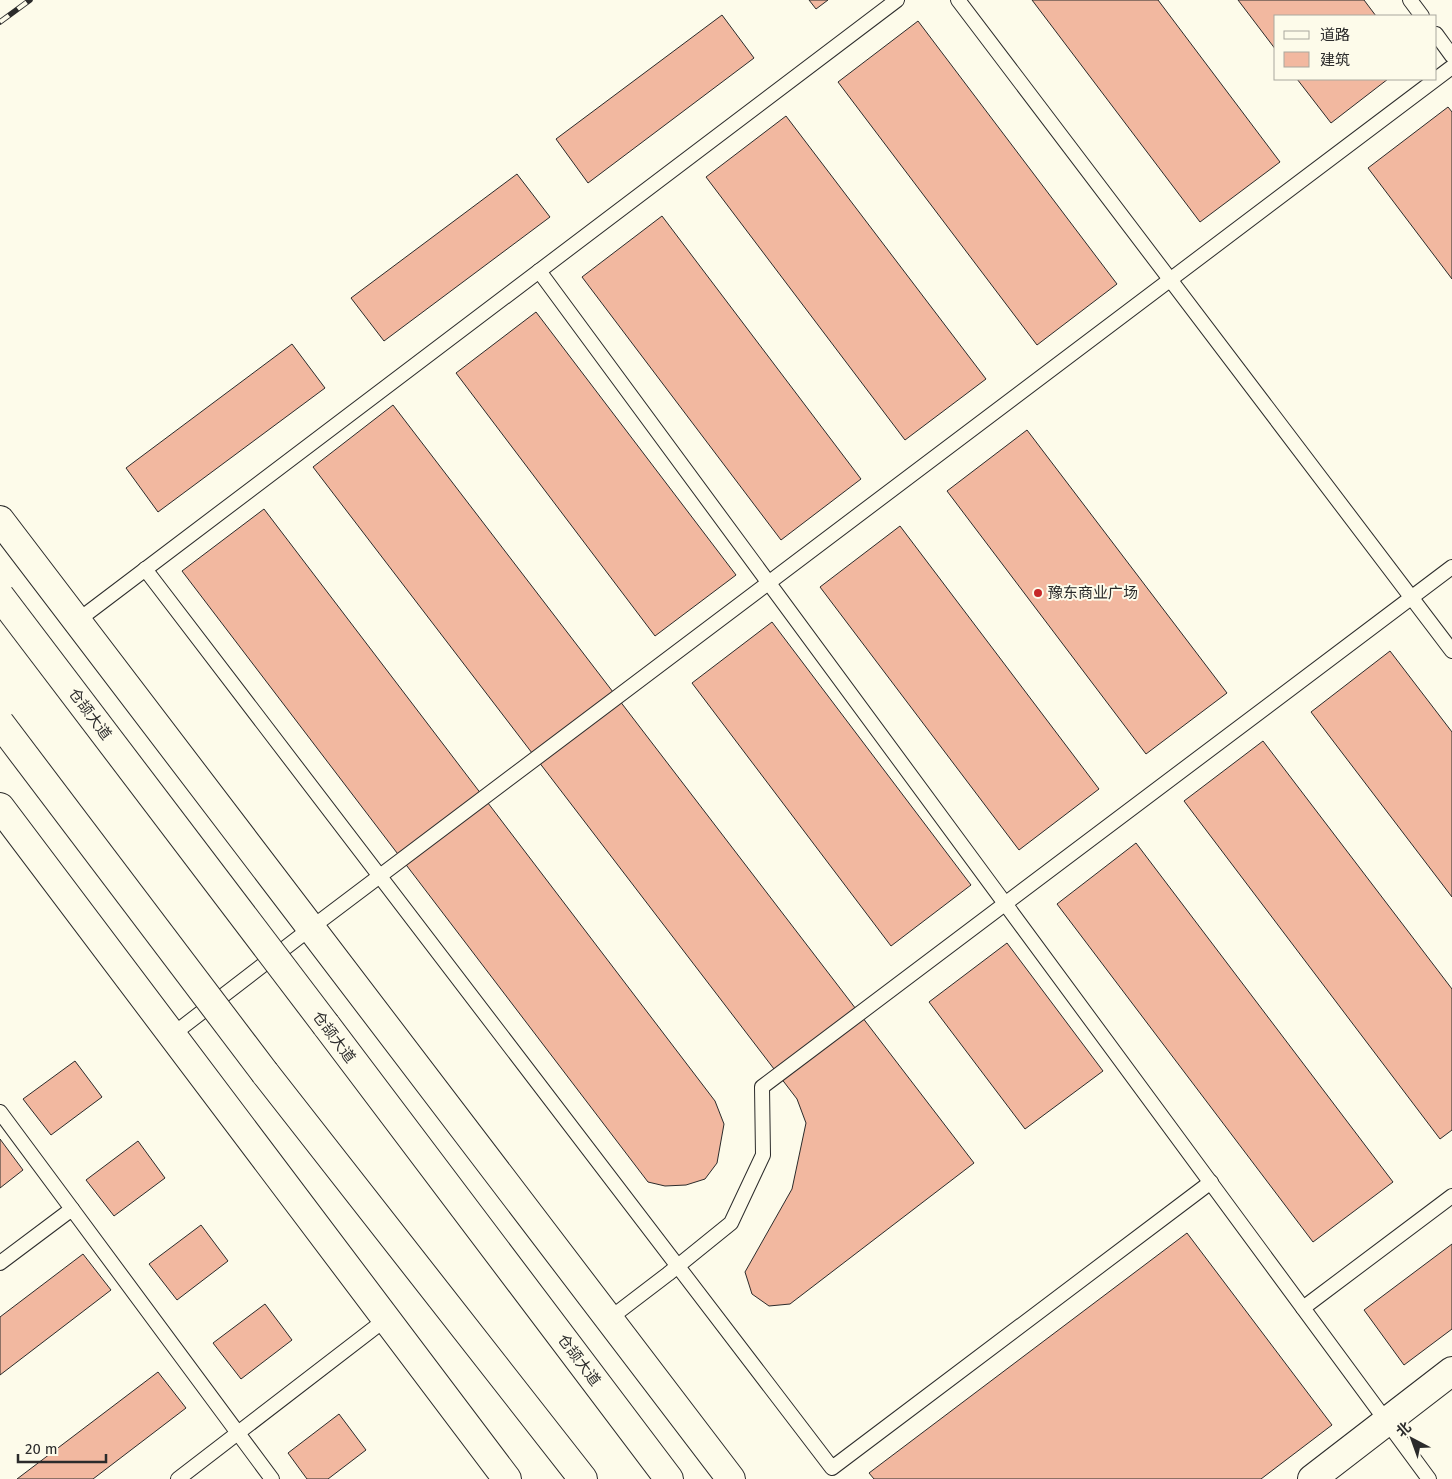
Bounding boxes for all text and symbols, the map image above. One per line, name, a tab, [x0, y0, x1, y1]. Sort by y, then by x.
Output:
legend	[1274, 15, 1437, 80]
text: 道路	[1320, 26, 1350, 44]
text: 建筑	[1320, 51, 1350, 69]
place label: 豫东商业广场	[1048, 584, 1138, 602]
marker: 豫东商业广场	[1032, 587, 1044, 599]
street label: 仓颉大道	[65, 685, 115, 743]
street label: 仓颉大道	[309, 1008, 359, 1066]
street label: 仓颉大道	[554, 1331, 604, 1389]
north arrow	[1387, 1414, 1437, 1464]
text: 北	[1393, 1419, 1415, 1441]
scale bar	[18, 1432, 105, 1464]
text: 20 m	[25, 1440, 58, 1458]

